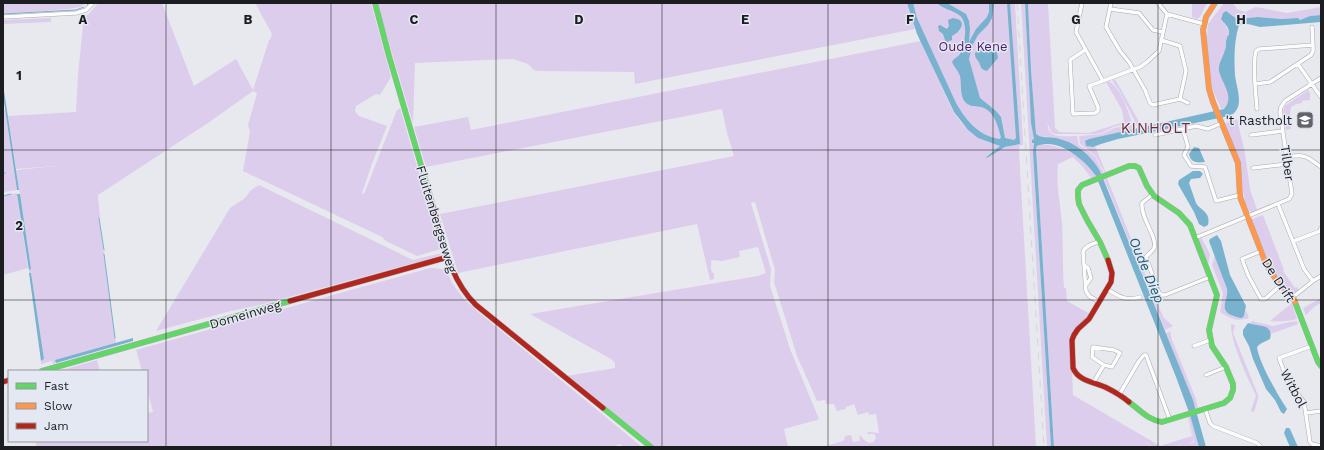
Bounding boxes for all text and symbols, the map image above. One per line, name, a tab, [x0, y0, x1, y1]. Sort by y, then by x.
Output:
text: A	[79, 12, 88, 27]
text: B	[244, 12, 253, 27]
text: C	[410, 12, 419, 27]
text: D	[574, 12, 584, 27]
text: E	[741, 12, 749, 27]
text: F	[906, 12, 914, 27]
text: G	[1071, 12, 1081, 27]
text: H	[1236, 12, 1246, 27]
park label: Oude Kene	[939, 39, 1007, 54]
text: 1	[16, 68, 22, 83]
school or university icon: 't Rastholt	[1295, 110, 1315, 130]
place label: 't Rastholt	[1226, 113, 1293, 128]
district label: KINHOLT	[1121, 119, 1191, 137]
street label: Tilber	[1278, 144, 1297, 182]
street label: Fluitenbergseweg	[413, 164, 460, 275]
text: 2	[15, 218, 23, 233]
water label: Oude Diep	[1126, 235, 1168, 305]
street label: De Drift	[1259, 256, 1299, 305]
street label: Domeinweg	[208, 297, 283, 332]
street label: Witbol	[1277, 366, 1310, 410]
legend	[8, 370, 148, 442]
text: Fast	[44, 379, 69, 393]
text: Slow	[44, 399, 72, 413]
text: Jam	[44, 419, 69, 433]

